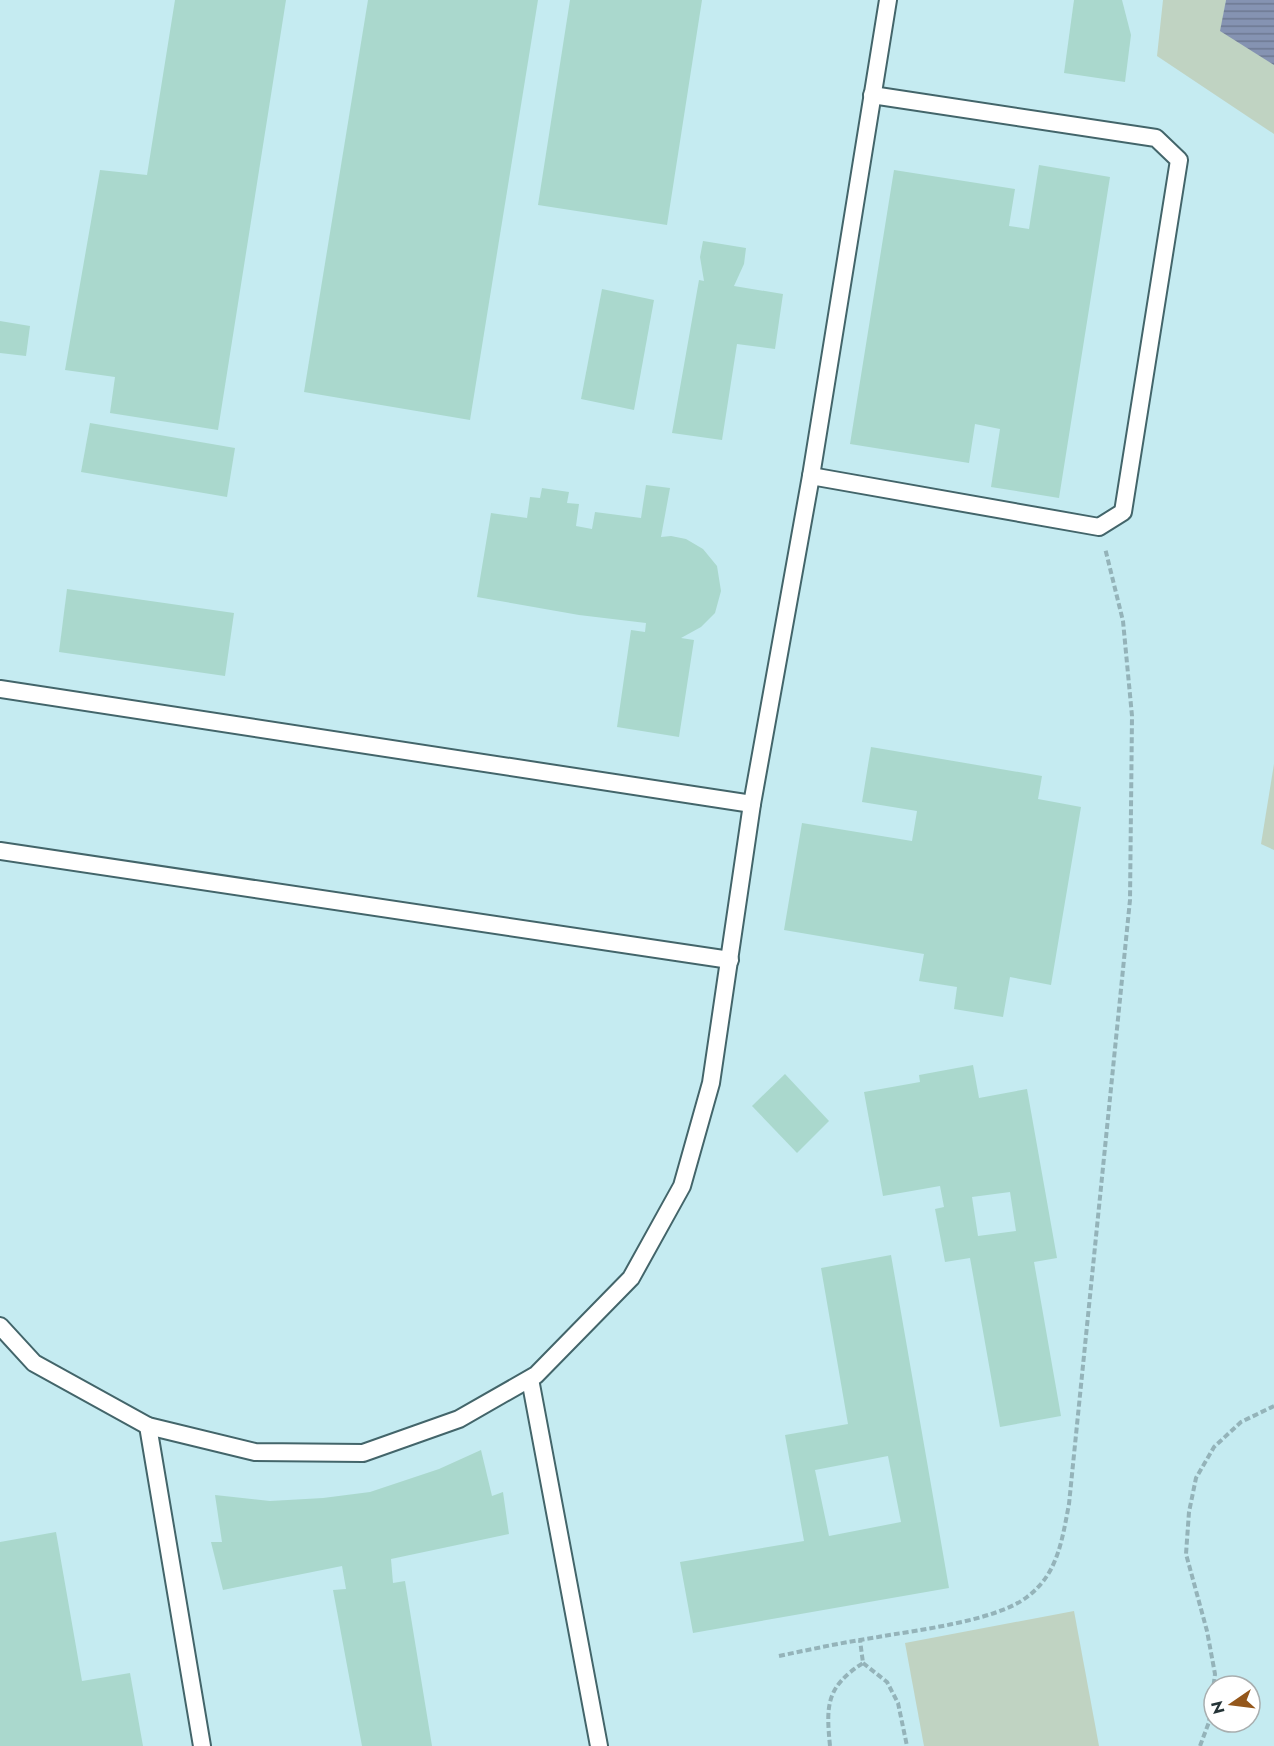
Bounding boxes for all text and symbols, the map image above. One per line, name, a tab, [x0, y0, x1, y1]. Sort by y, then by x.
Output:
north arrow	[1202, 1674, 1262, 1734]
text: N	[1205, 1699, 1231, 1716]

